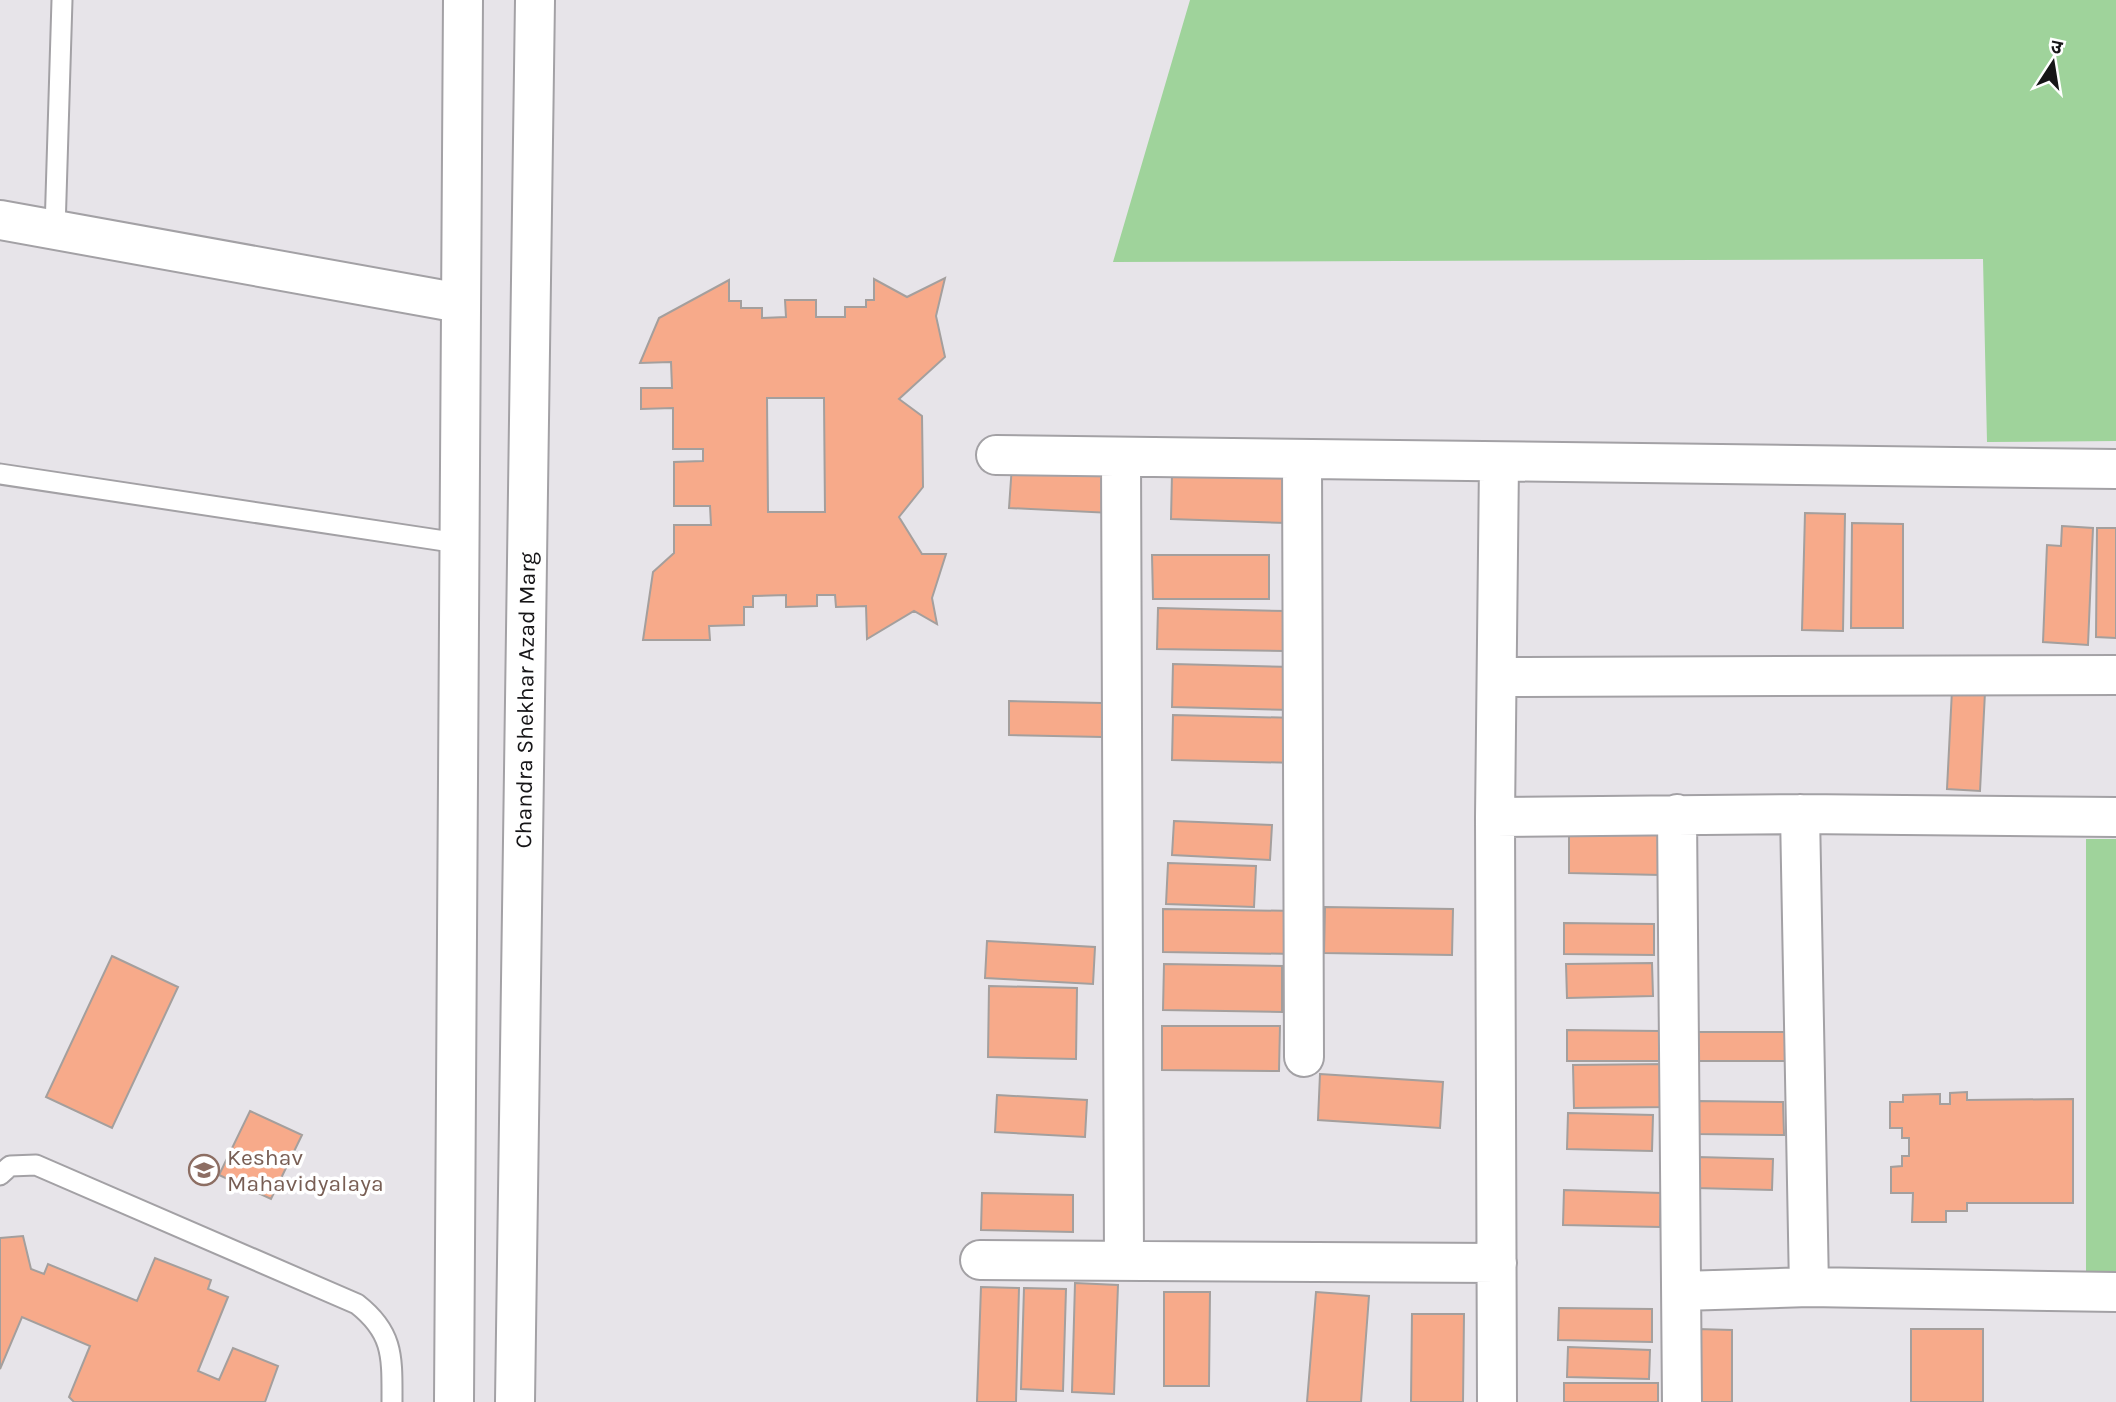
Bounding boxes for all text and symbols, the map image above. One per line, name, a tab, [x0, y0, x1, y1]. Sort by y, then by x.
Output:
north arrow	[2018, 28, 2088, 98]
text: उ	[2049, 35, 2065, 59]
street label: Chandra Shekhar Azad Marg	[509, 552, 541, 849]
place label: Keshav Mahavidyalaya	[227, 1144, 384, 1197]
school or university icon: Keshav Mahavidyalaya	[187, 1153, 221, 1187]

